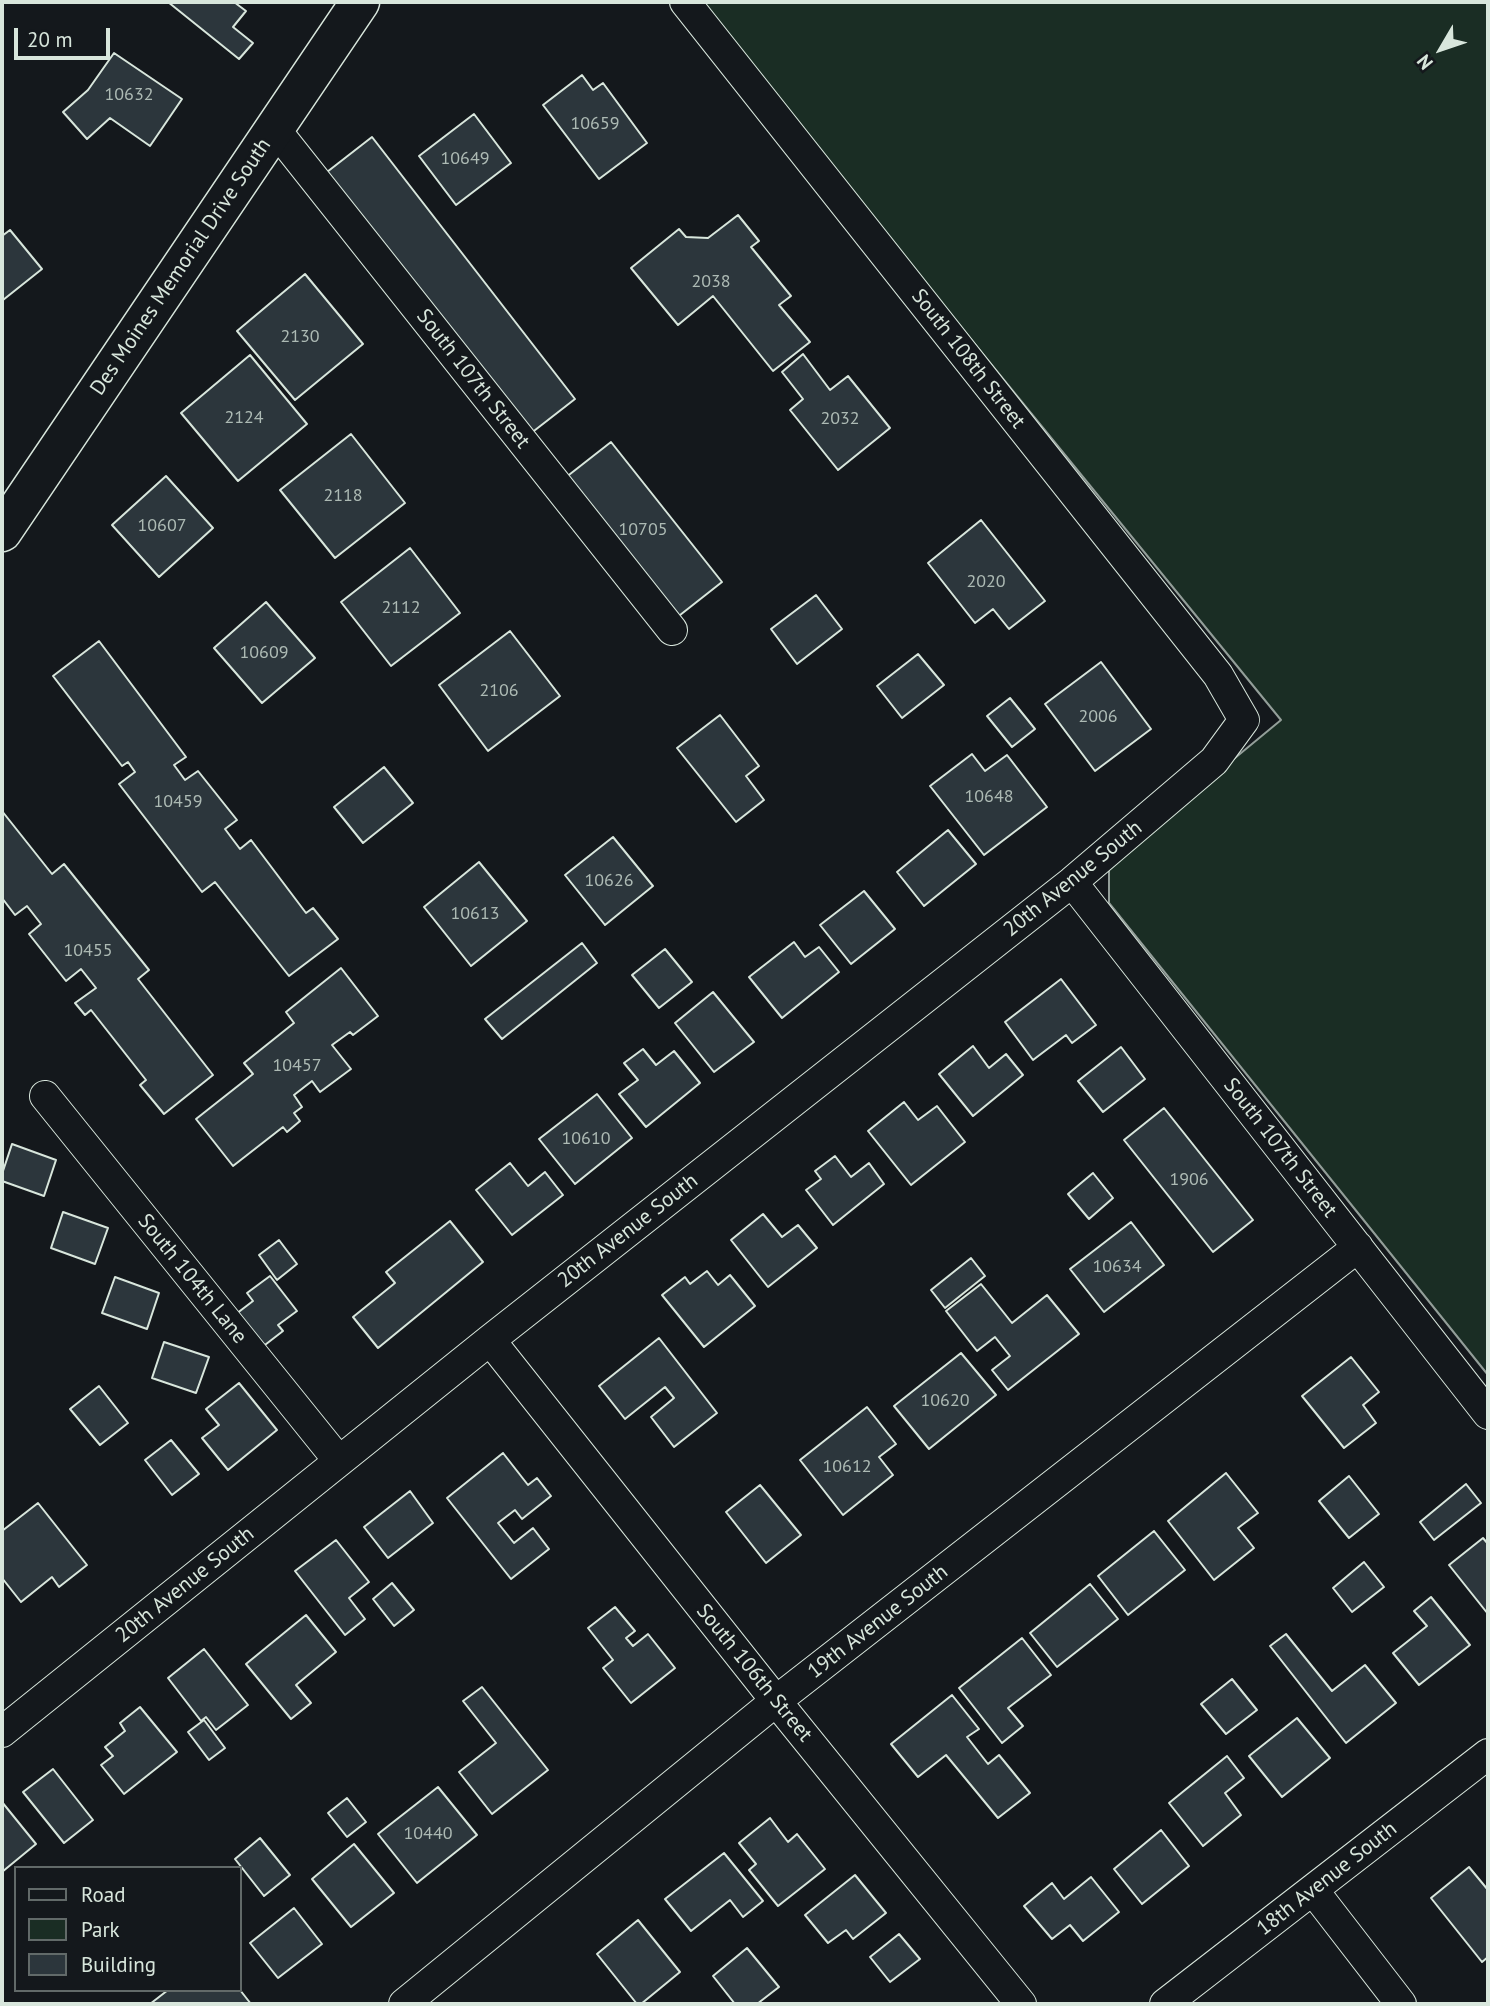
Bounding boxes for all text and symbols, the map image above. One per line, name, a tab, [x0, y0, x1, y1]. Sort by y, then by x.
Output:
scale bar	[18, 14, 114, 58]
north arrow	[1406, 14, 1476, 84]
text: 20 m	[27, 26, 73, 53]
text: N	[1411, 50, 1438, 75]
house number: 10632	[104, 84, 154, 106]
house number: 10659	[570, 113, 620, 135]
street label: Des Moines Memorial Drive South	[85, 134, 277, 400]
house number: 10649	[440, 148, 490, 170]
house number: 2038	[691, 271, 731, 293]
street label: South 108th Street	[906, 284, 1030, 434]
street label: South 107th Street	[411, 304, 535, 454]
house number: 2130	[280, 326, 320, 348]
house number: 2124	[224, 407, 264, 429]
house number: 2032	[820, 408, 860, 430]
house number: 2118	[323, 485, 363, 507]
house number: 10607	[137, 515, 187, 537]
house number: 10705	[618, 519, 668, 541]
house number: 2020	[966, 571, 1006, 593]
house number: 2112	[381, 597, 421, 619]
house number: 10609	[239, 642, 289, 664]
house number: 2106	[479, 680, 519, 702]
house number: 2006	[1078, 706, 1118, 728]
house number: 10648	[964, 786, 1014, 808]
house number: 10459	[153, 791, 203, 813]
street label: 20th Avenue South	[999, 816, 1147, 942]
house number: 10626	[584, 870, 634, 892]
house number: 10613	[450, 903, 500, 925]
house number: 10455	[63, 940, 113, 962]
house number: 10457	[272, 1055, 322, 1077]
street label: South 107th Street	[1218, 1073, 1342, 1223]
house number: 10610	[561, 1128, 611, 1150]
street label: 20th Avenue South	[553, 1169, 703, 1293]
house number: 1906	[1169, 1169, 1209, 1191]
street label: South 104th Lane	[132, 1209, 252, 1349]
house number: 10634	[1092, 1256, 1142, 1278]
house number: 10620	[920, 1390, 970, 1412]
house number: 10612	[822, 1456, 872, 1478]
street label: 20th Avenue South	[111, 1522, 259, 1648]
street label: 19th Avenue South	[803, 1560, 953, 1684]
street label: South 106th Street	[691, 1599, 817, 1747]
street label: 18th Avenue South	[1252, 1817, 1402, 1941]
house number: 10440	[403, 1823, 453, 1845]
legend	[14, 1866, 242, 1992]
text: Road	[81, 1881, 125, 1908]
text: Park	[81, 1916, 120, 1943]
text: Building	[81, 1951, 156, 1978]

